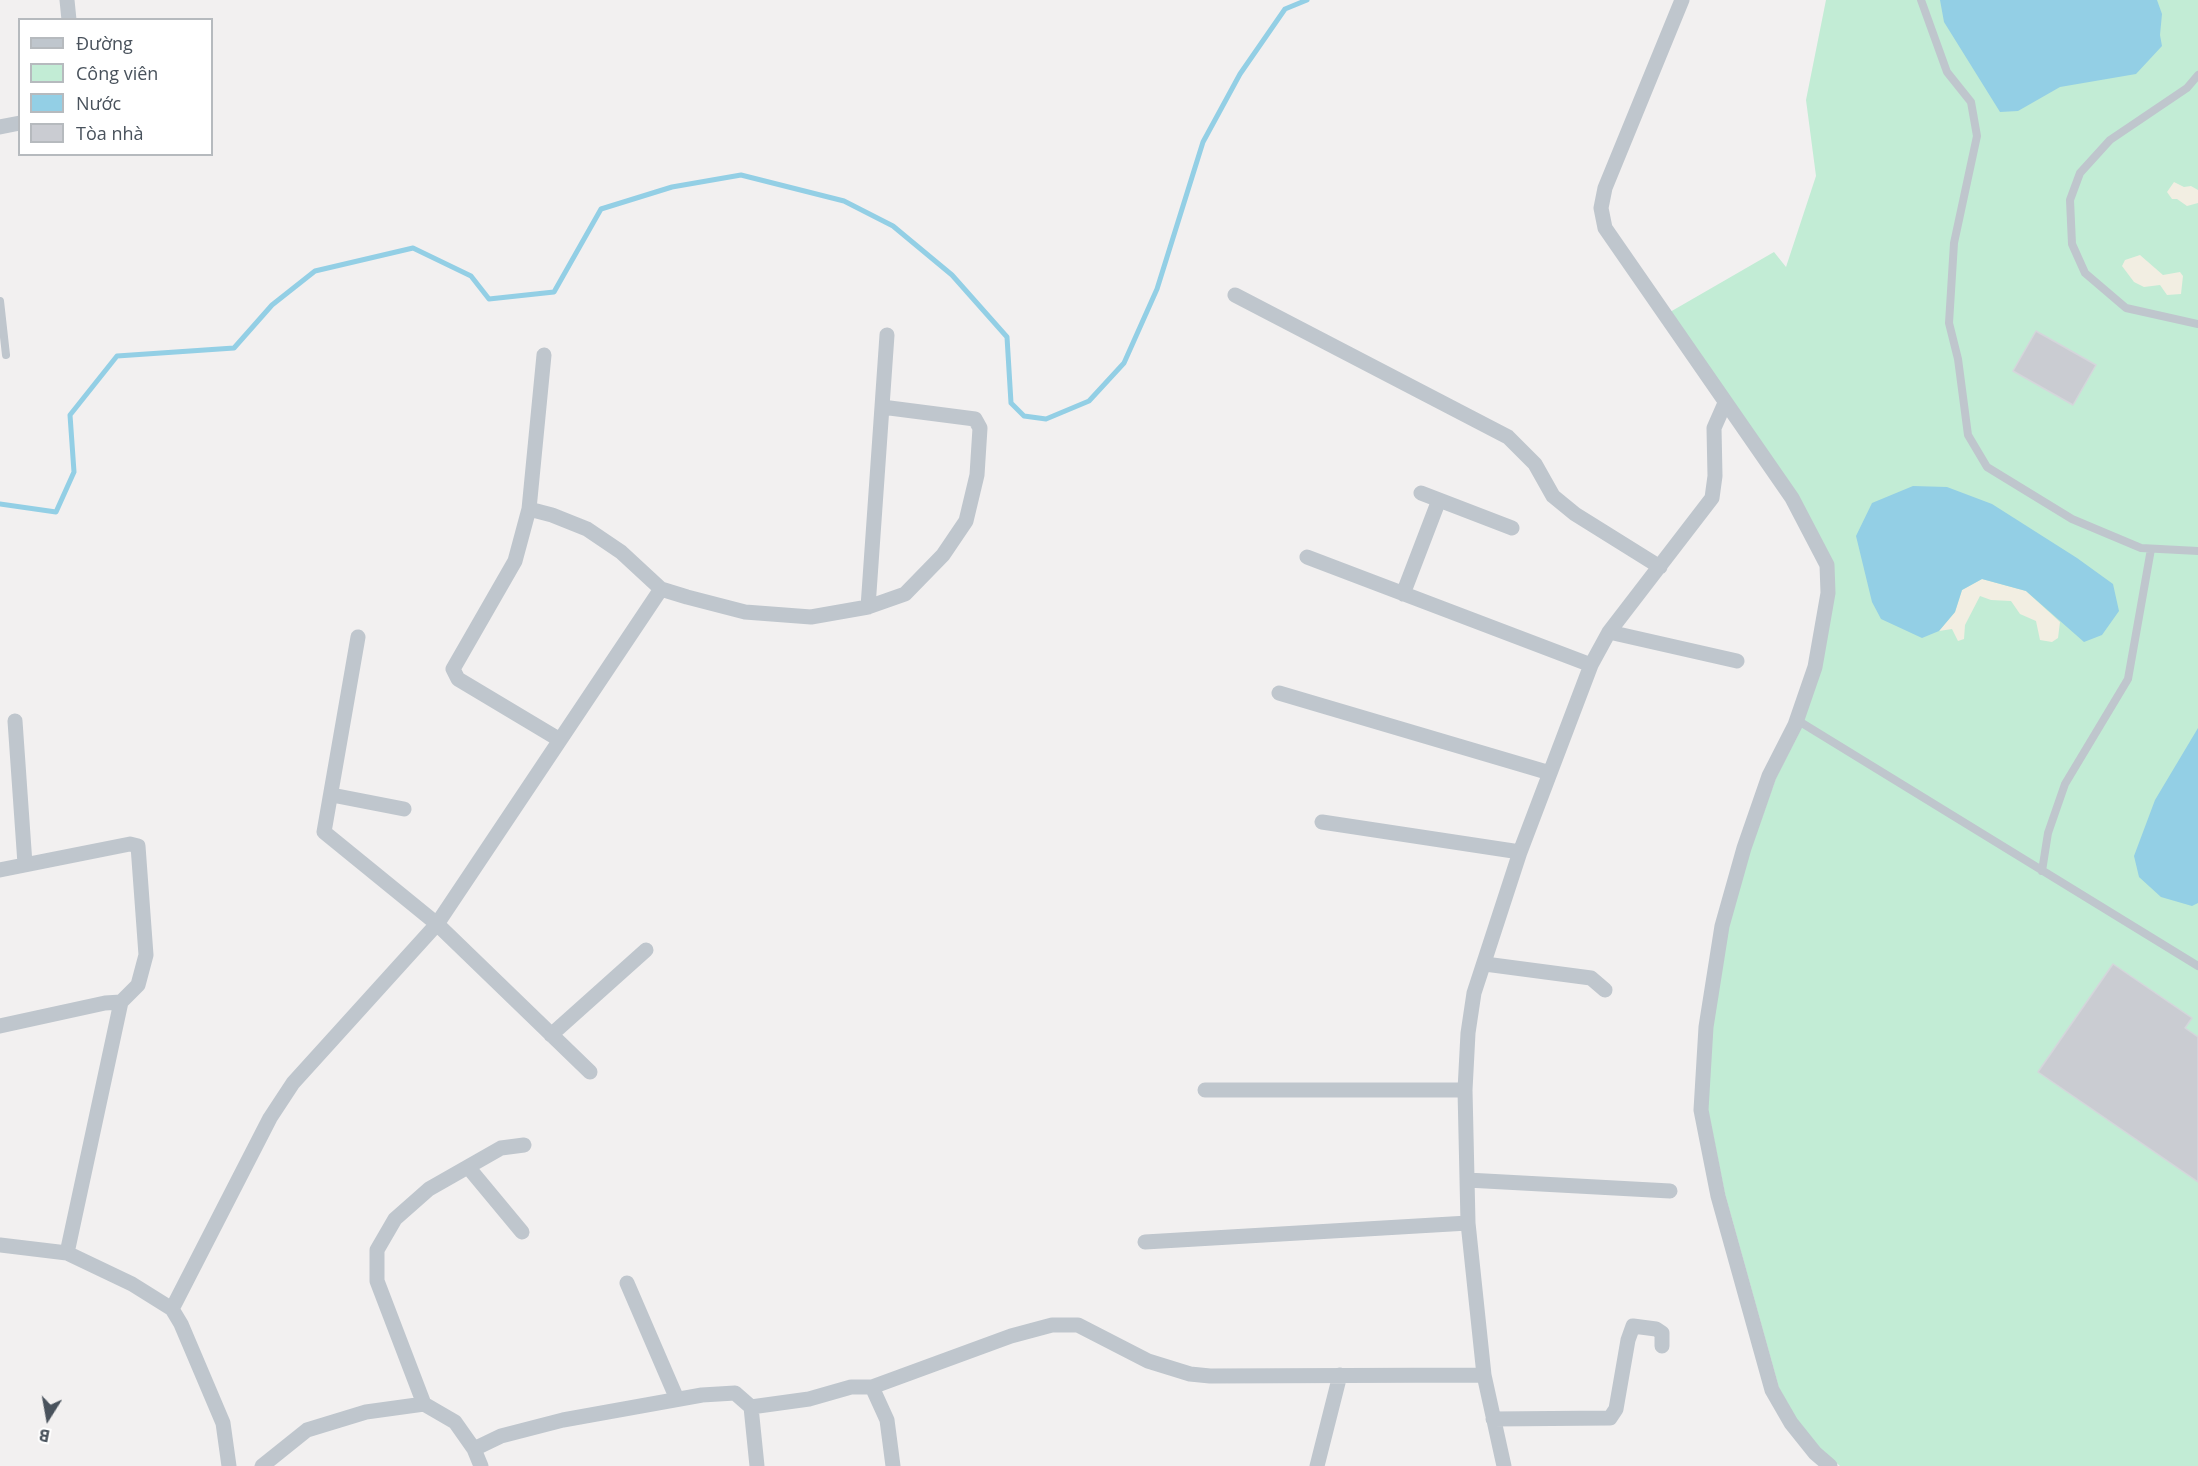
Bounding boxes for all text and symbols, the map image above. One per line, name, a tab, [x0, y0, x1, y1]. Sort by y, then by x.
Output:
legend	[18, 18, 213, 156]
text: Đường	[76, 31, 133, 55]
text: Công viên	[76, 61, 158, 85]
text: Nước	[76, 91, 121, 115]
text: Tòa nhà	[76, 121, 144, 145]
north arrow	[18, 1388, 78, 1448]
text: B	[37, 1424, 52, 1447]

